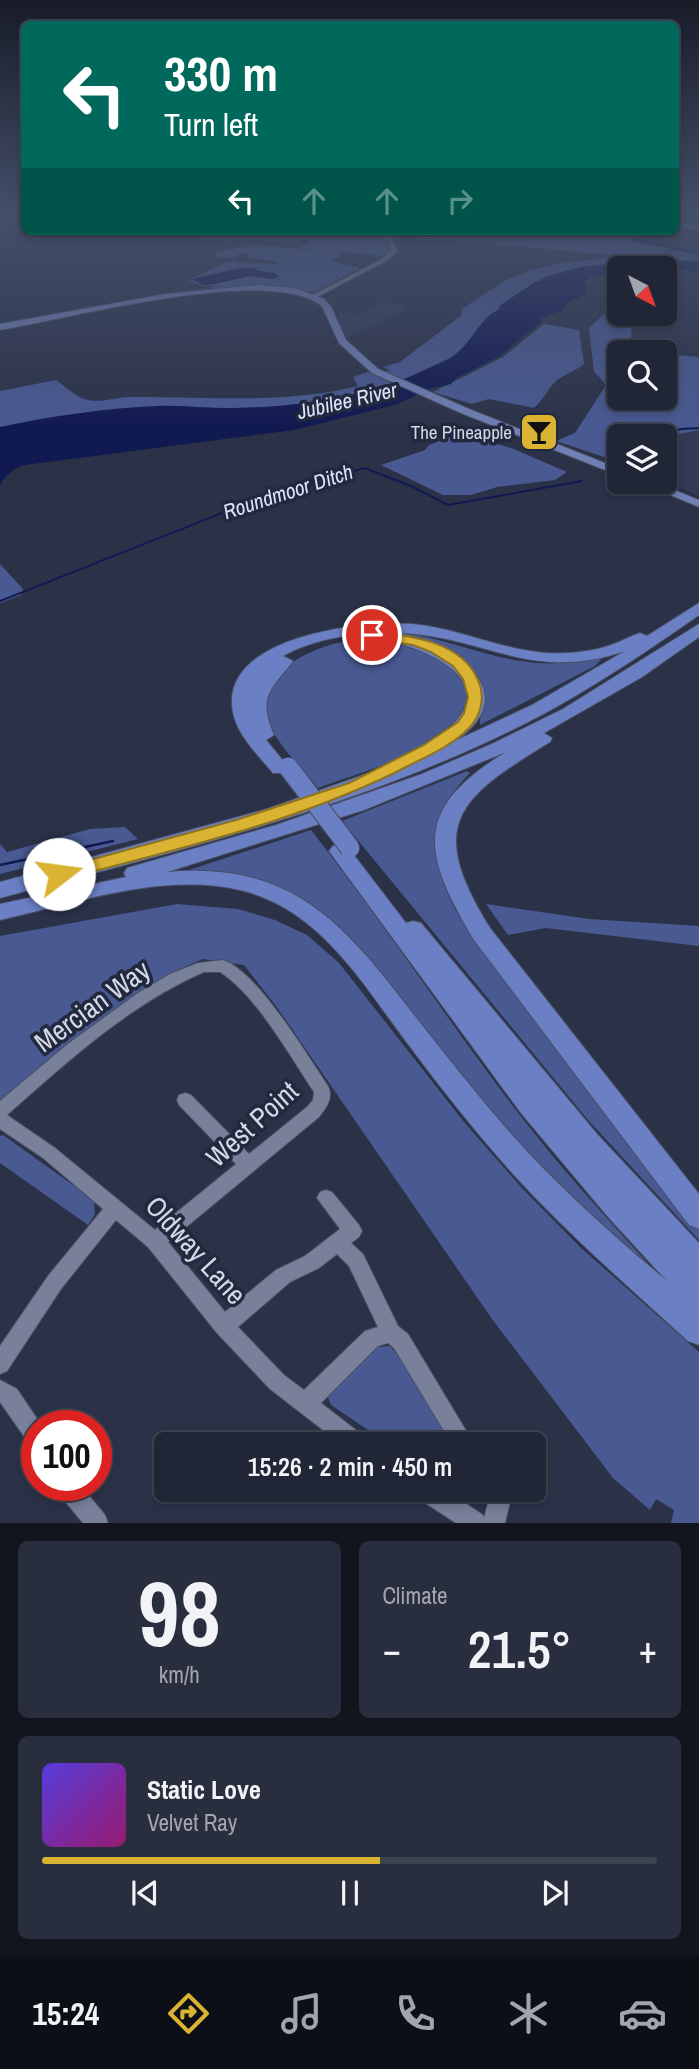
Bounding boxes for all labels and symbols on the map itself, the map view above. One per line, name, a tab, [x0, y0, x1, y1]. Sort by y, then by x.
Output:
north arrow	[607, 256, 677, 326]
water label: Jubilee River	[293, 375, 401, 426]
bar icon: The Pineapple	[518, 411, 560, 453]
place label: The Pineapple	[411, 419, 512, 445]
water label: Roundmoor Ditch	[219, 457, 357, 526]
pin	[342, 605, 402, 665]
position arrow	[22, 837, 96, 911]
street label: Mercian Way	[26, 951, 158, 1061]
street label: West Point	[198, 1072, 306, 1176]
street label: Oldway Lane	[137, 1187, 255, 1313]
speed limit sign: 100	[21, 1410, 112, 1501]

